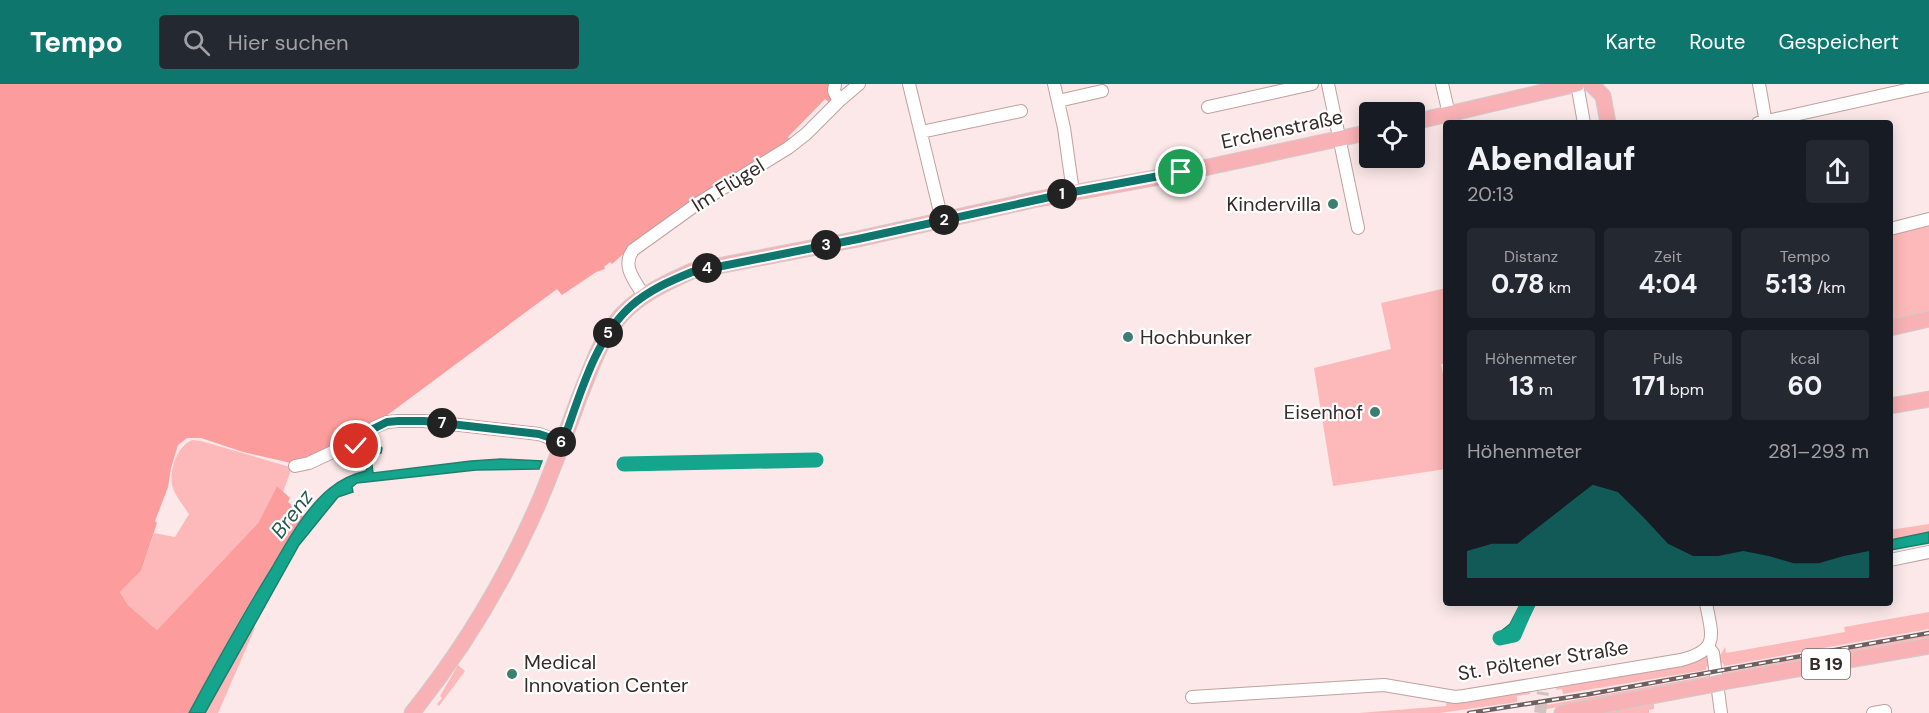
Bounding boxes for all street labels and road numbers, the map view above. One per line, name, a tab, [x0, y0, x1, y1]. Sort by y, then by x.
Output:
street label: Erchenstraße	[1219, 103, 1345, 155]
street label: Im Flügel	[687, 153, 769, 217]
street label: St. Pöltener Straße	[1456, 634, 1630, 686]
road number: B 19	[1802, 649, 1850, 679]

